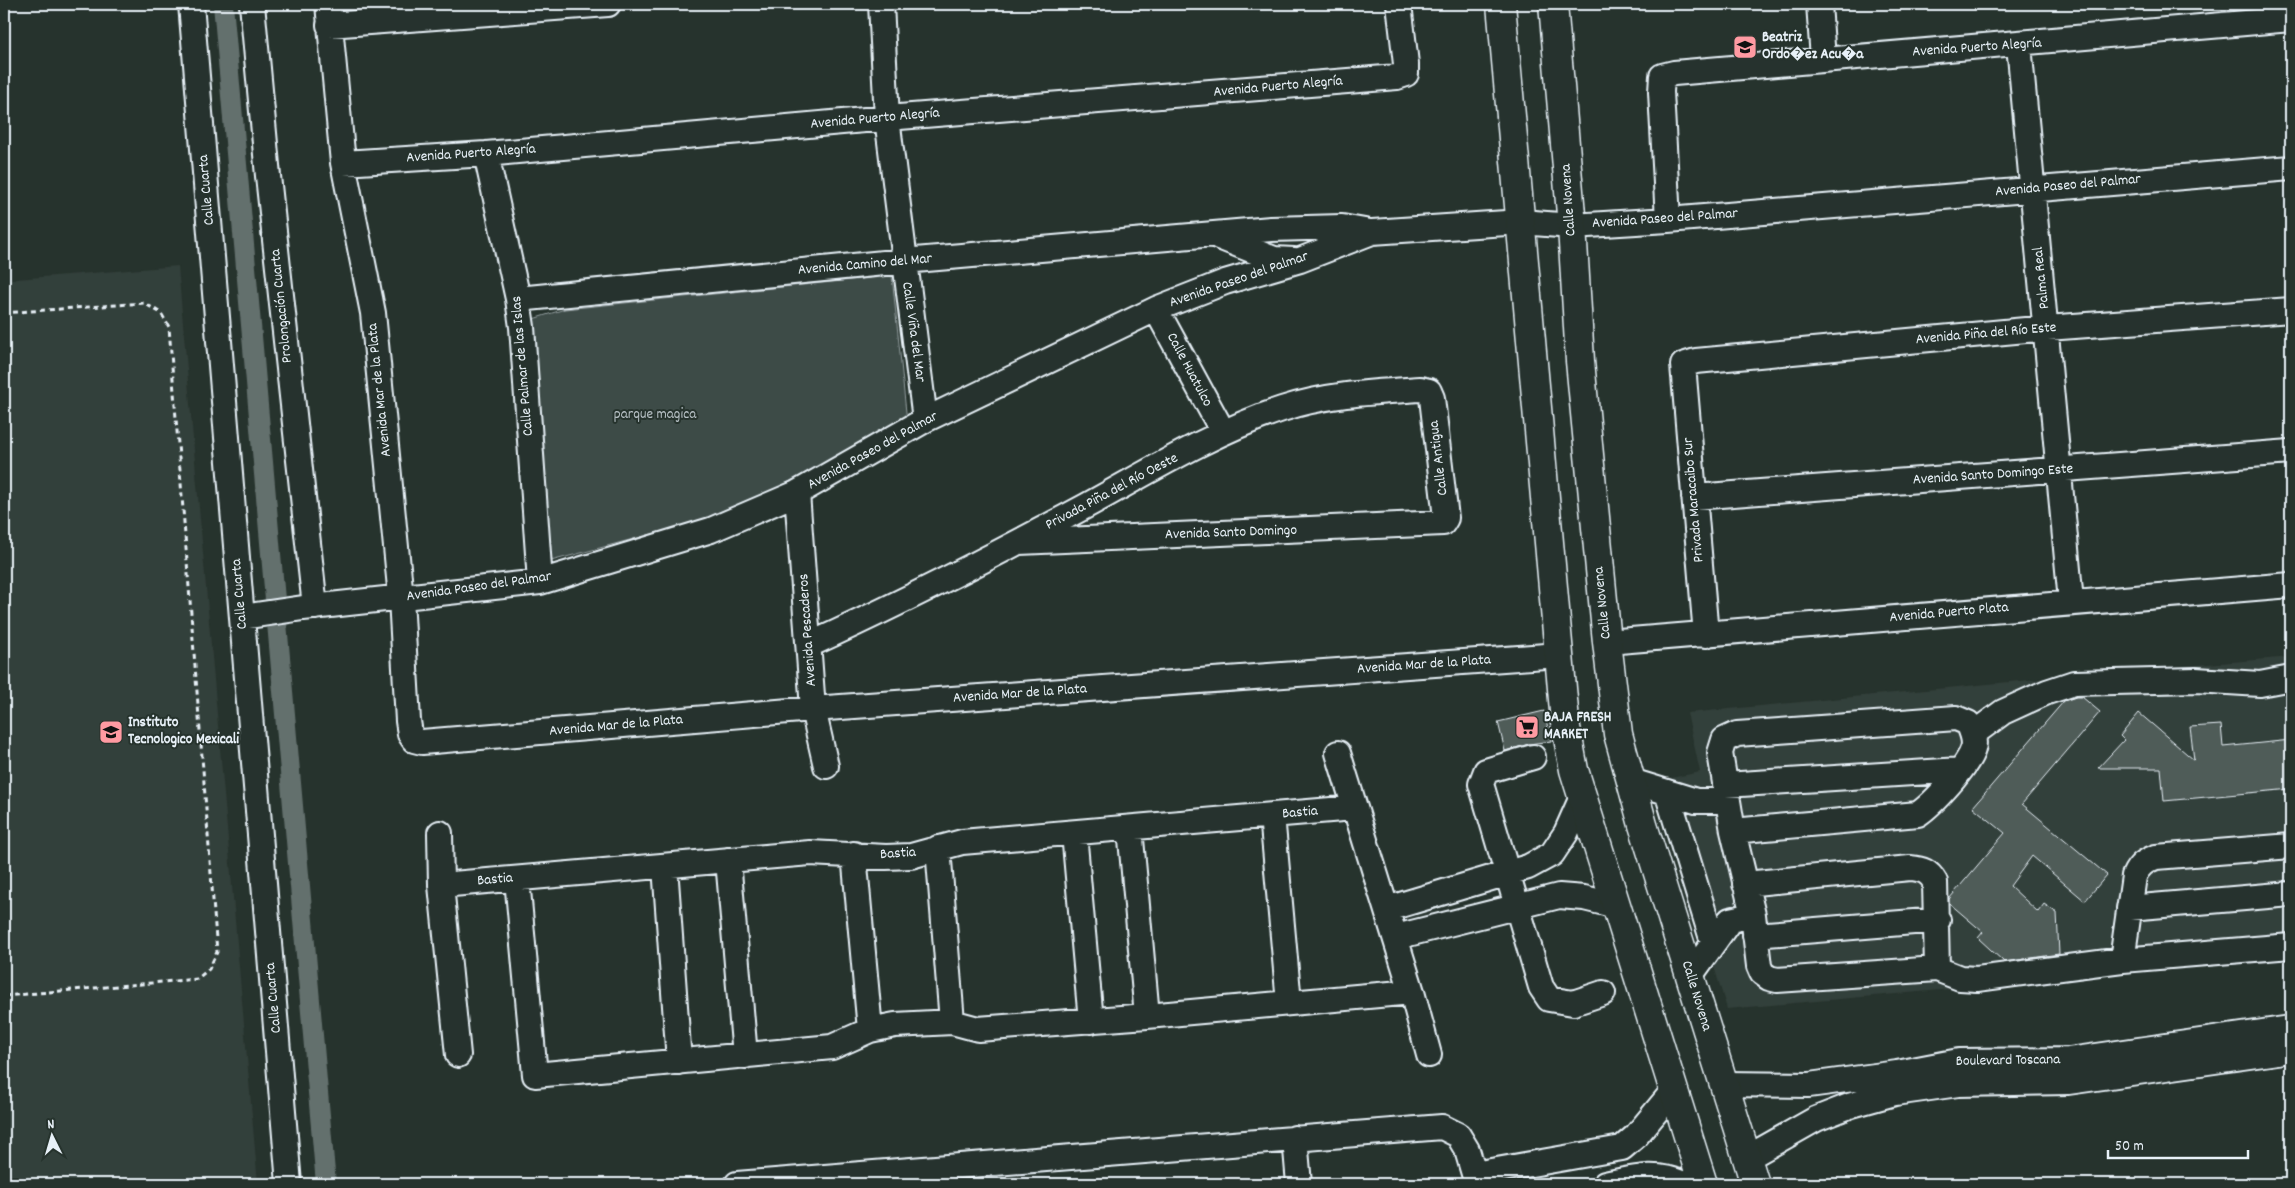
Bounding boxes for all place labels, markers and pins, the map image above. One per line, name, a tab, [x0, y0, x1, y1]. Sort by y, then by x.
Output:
place label: Beatriz Ordo�ez Acu�a	[1762, 27, 1864, 66]
school or university icon: Beatriz Ordo�ez Acu�a	[1732, 34, 1758, 60]
place label: BAJA FRESH MARKET	[1544, 707, 1612, 746]
place label: Instituto Tecnologico Mexicali	[128, 712, 239, 751]
supermarket icon: BAJA FRESH MARKET	[1514, 714, 1540, 740]
school or university icon: Instituto Tecnologico Mexicali	[98, 719, 124, 745]

